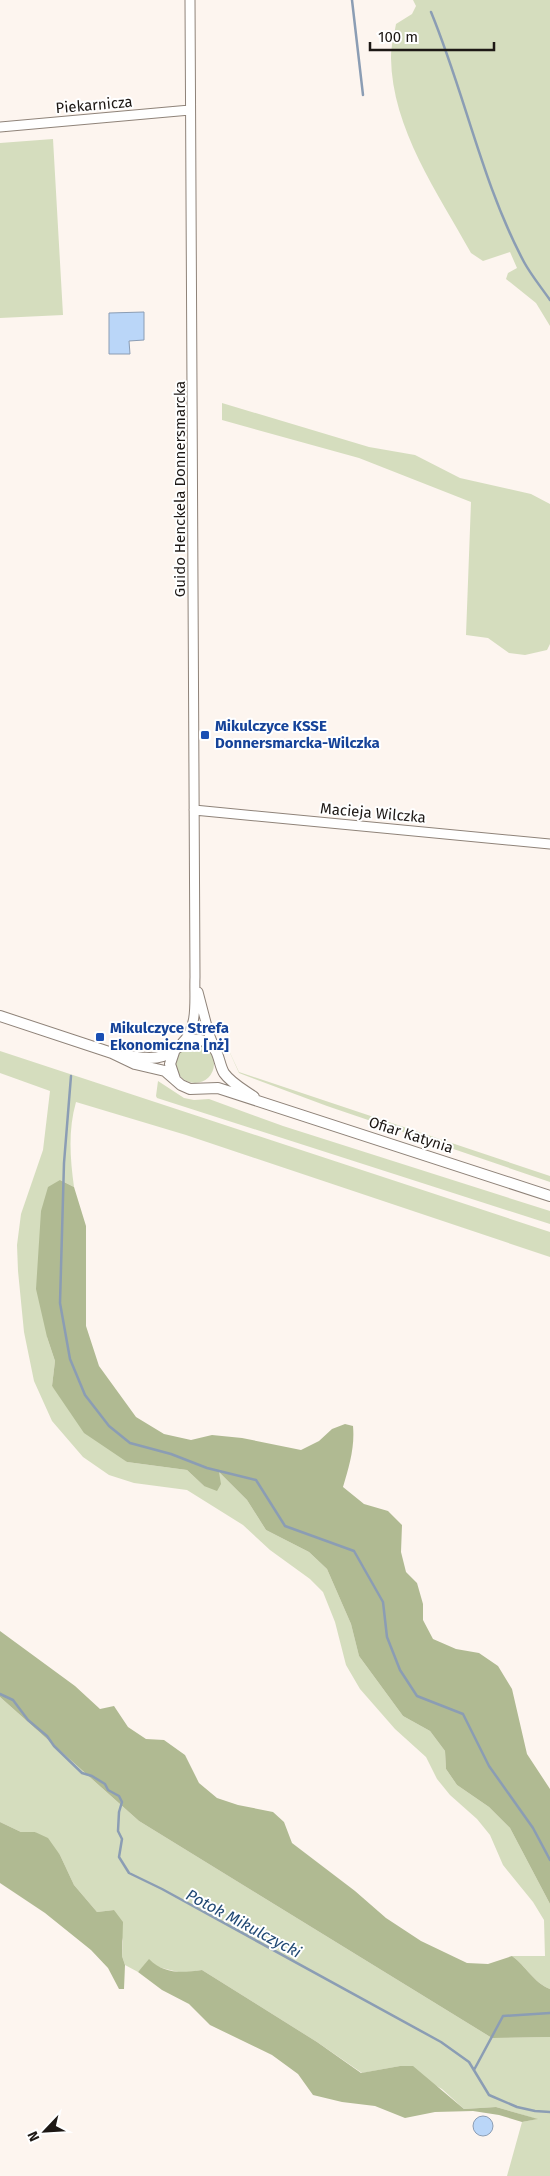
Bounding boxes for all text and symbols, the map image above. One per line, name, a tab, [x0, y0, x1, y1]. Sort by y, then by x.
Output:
scale bar	[370, 20, 494, 52]
text: 100 m	[378, 28, 418, 46]
street label: Piekarnicza	[55, 93, 133, 117]
street label: Guido Henckela Donnersmarcka	[171, 381, 189, 597]
place label: Mikulczyce KSSE Donnersmarcka-Wilczka	[215, 717, 380, 752]
marker: Mikulczyce KSSE Donnersmarcka-Wilczka	[199, 729, 211, 741]
street label: Macieja Wilczka	[319, 799, 427, 827]
place label: Mikulczyce Strefa Ekonomiczna [nż]	[110, 1019, 229, 1054]
marker: Mikulczyce Strefa Ekonomiczna [nż]	[94, 1031, 106, 1043]
street label: Ofiar Katynia	[366, 1113, 456, 1157]
water label: Potok Mikulczycki	[183, 1885, 305, 1962]
north arrow	[20, 2106, 70, 2156]
text: N	[24, 2128, 43, 2144]

